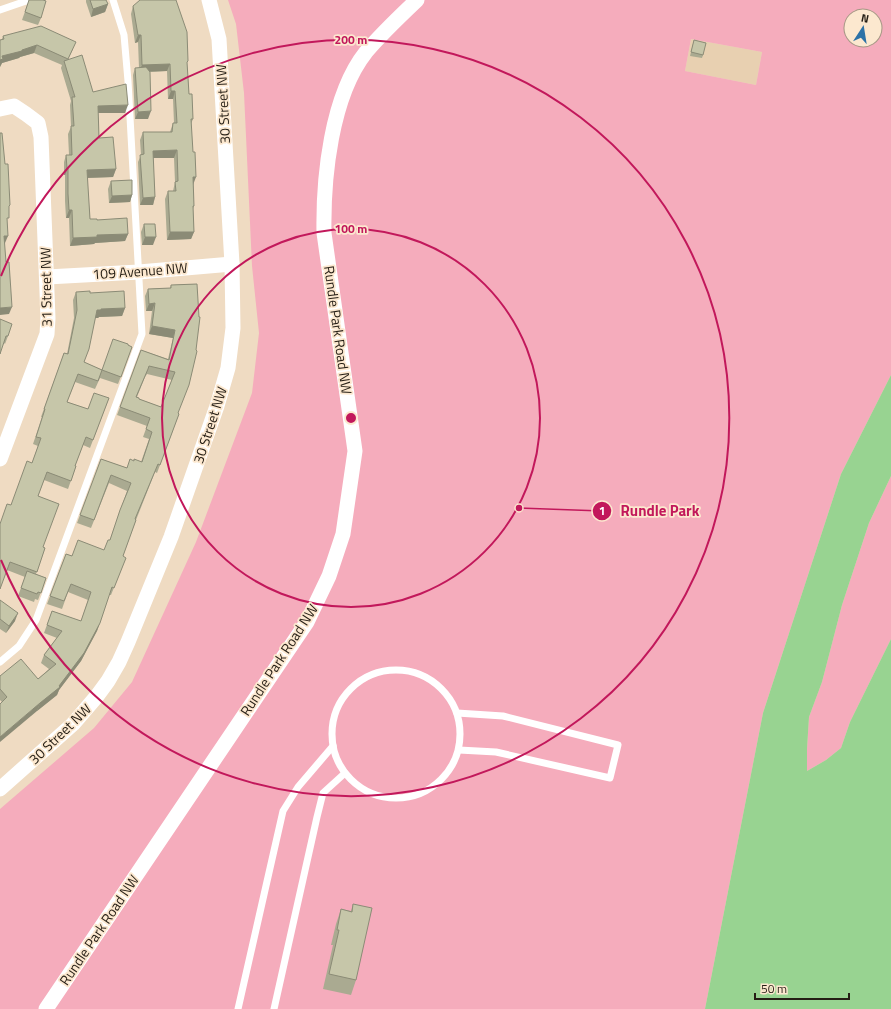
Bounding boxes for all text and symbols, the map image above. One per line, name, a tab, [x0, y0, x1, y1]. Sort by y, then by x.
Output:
north arrow	[843, 8, 883, 48]
text: N	[860, 10, 870, 27]
text: 200 m	[335, 30, 367, 49]
street label: 30 Street NW	[210, 64, 235, 144]
text: 100 m	[335, 219, 367, 238]
street label: 31 Street NW	[34, 247, 57, 327]
street label: 109 Avenue NW	[92, 257, 188, 284]
street label: Rundle Park Road NW	[319, 264, 358, 395]
street label: 30 Street NW	[187, 384, 232, 466]
centre of rings	[344, 411, 358, 425]
callout: Rundle Park	[592, 498, 707, 525]
text: Rundle Park	[621, 499, 700, 522]
text: 1	[599, 501, 605, 520]
street label: Rundle Park Road NW	[235, 600, 323, 720]
street label: 30 Street NW	[24, 698, 96, 769]
street label: Rundle Park Road NW	[54, 870, 143, 989]
scale bar	[755, 975, 849, 1001]
text: 50 m	[761, 979, 787, 998]

